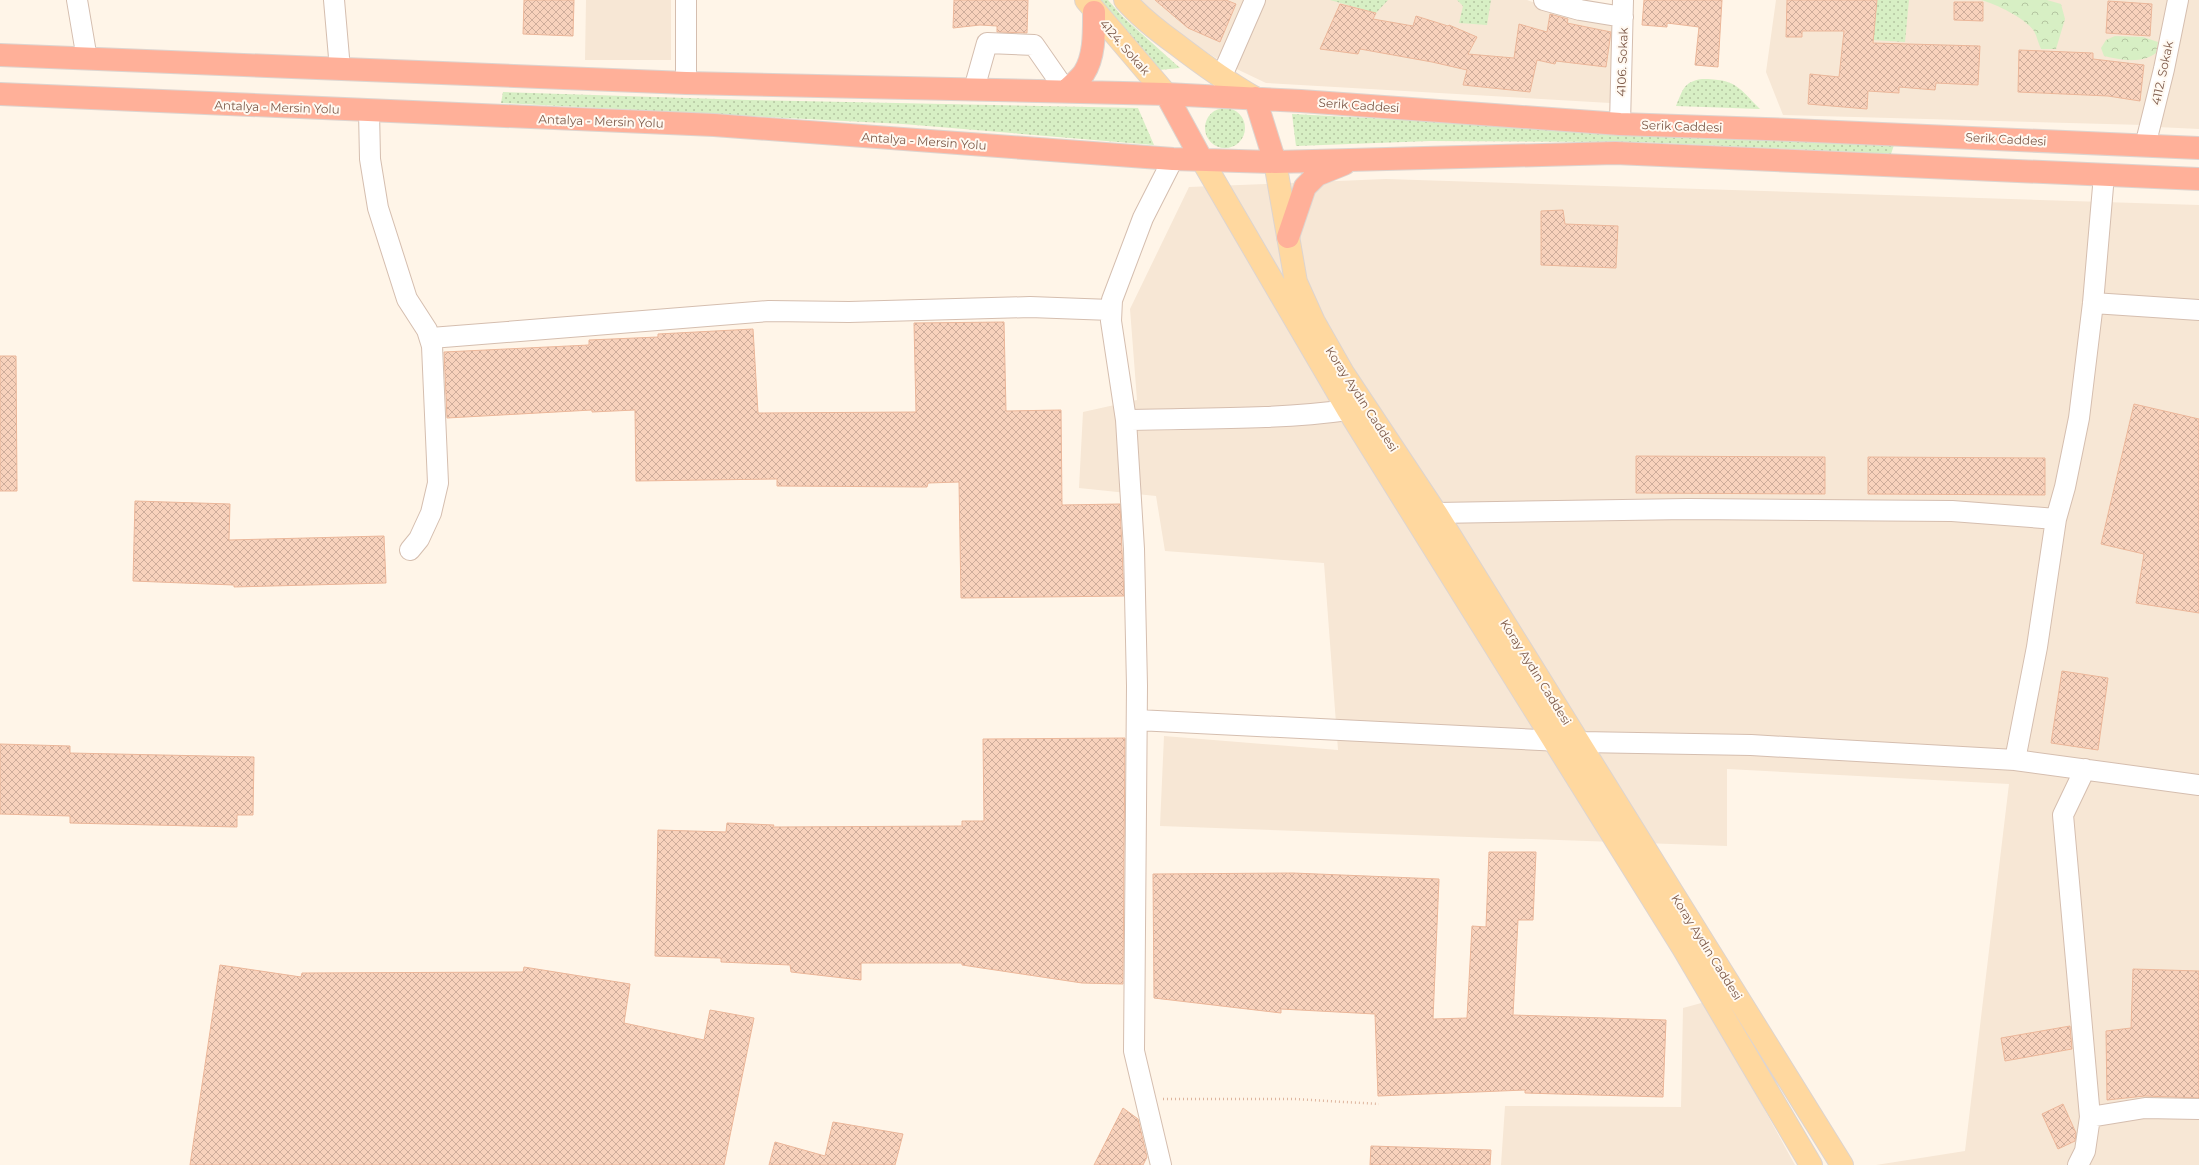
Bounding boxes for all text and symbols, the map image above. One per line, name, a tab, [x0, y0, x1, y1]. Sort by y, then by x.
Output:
street label: 4124. Sokak	[1097, 16, 1154, 78]
street label: 4106. Sokak	[1613, 26, 1631, 97]
street label: 4112. Sokak	[2148, 39, 2176, 106]
street label: Serik Caddesi	[1318, 95, 1400, 115]
street label: Antalya - Mersin Yolu	[214, 97, 340, 117]
street label: Antalya - Mersin Yolu	[538, 111, 664, 131]
street label: Serik Caddesi	[1641, 117, 1723, 135]
street label: Antalya - Mersin Yolu	[861, 129, 987, 153]
street label: Serik Caddesi	[1965, 129, 2047, 149]
street label: Koray Aydın Caddesi	[1322, 344, 1402, 454]
street label: Koray Aydın Caddesi	[1497, 616, 1575, 728]
street label: Koray Aydın Caddesi	[1668, 891, 1746, 1003]

